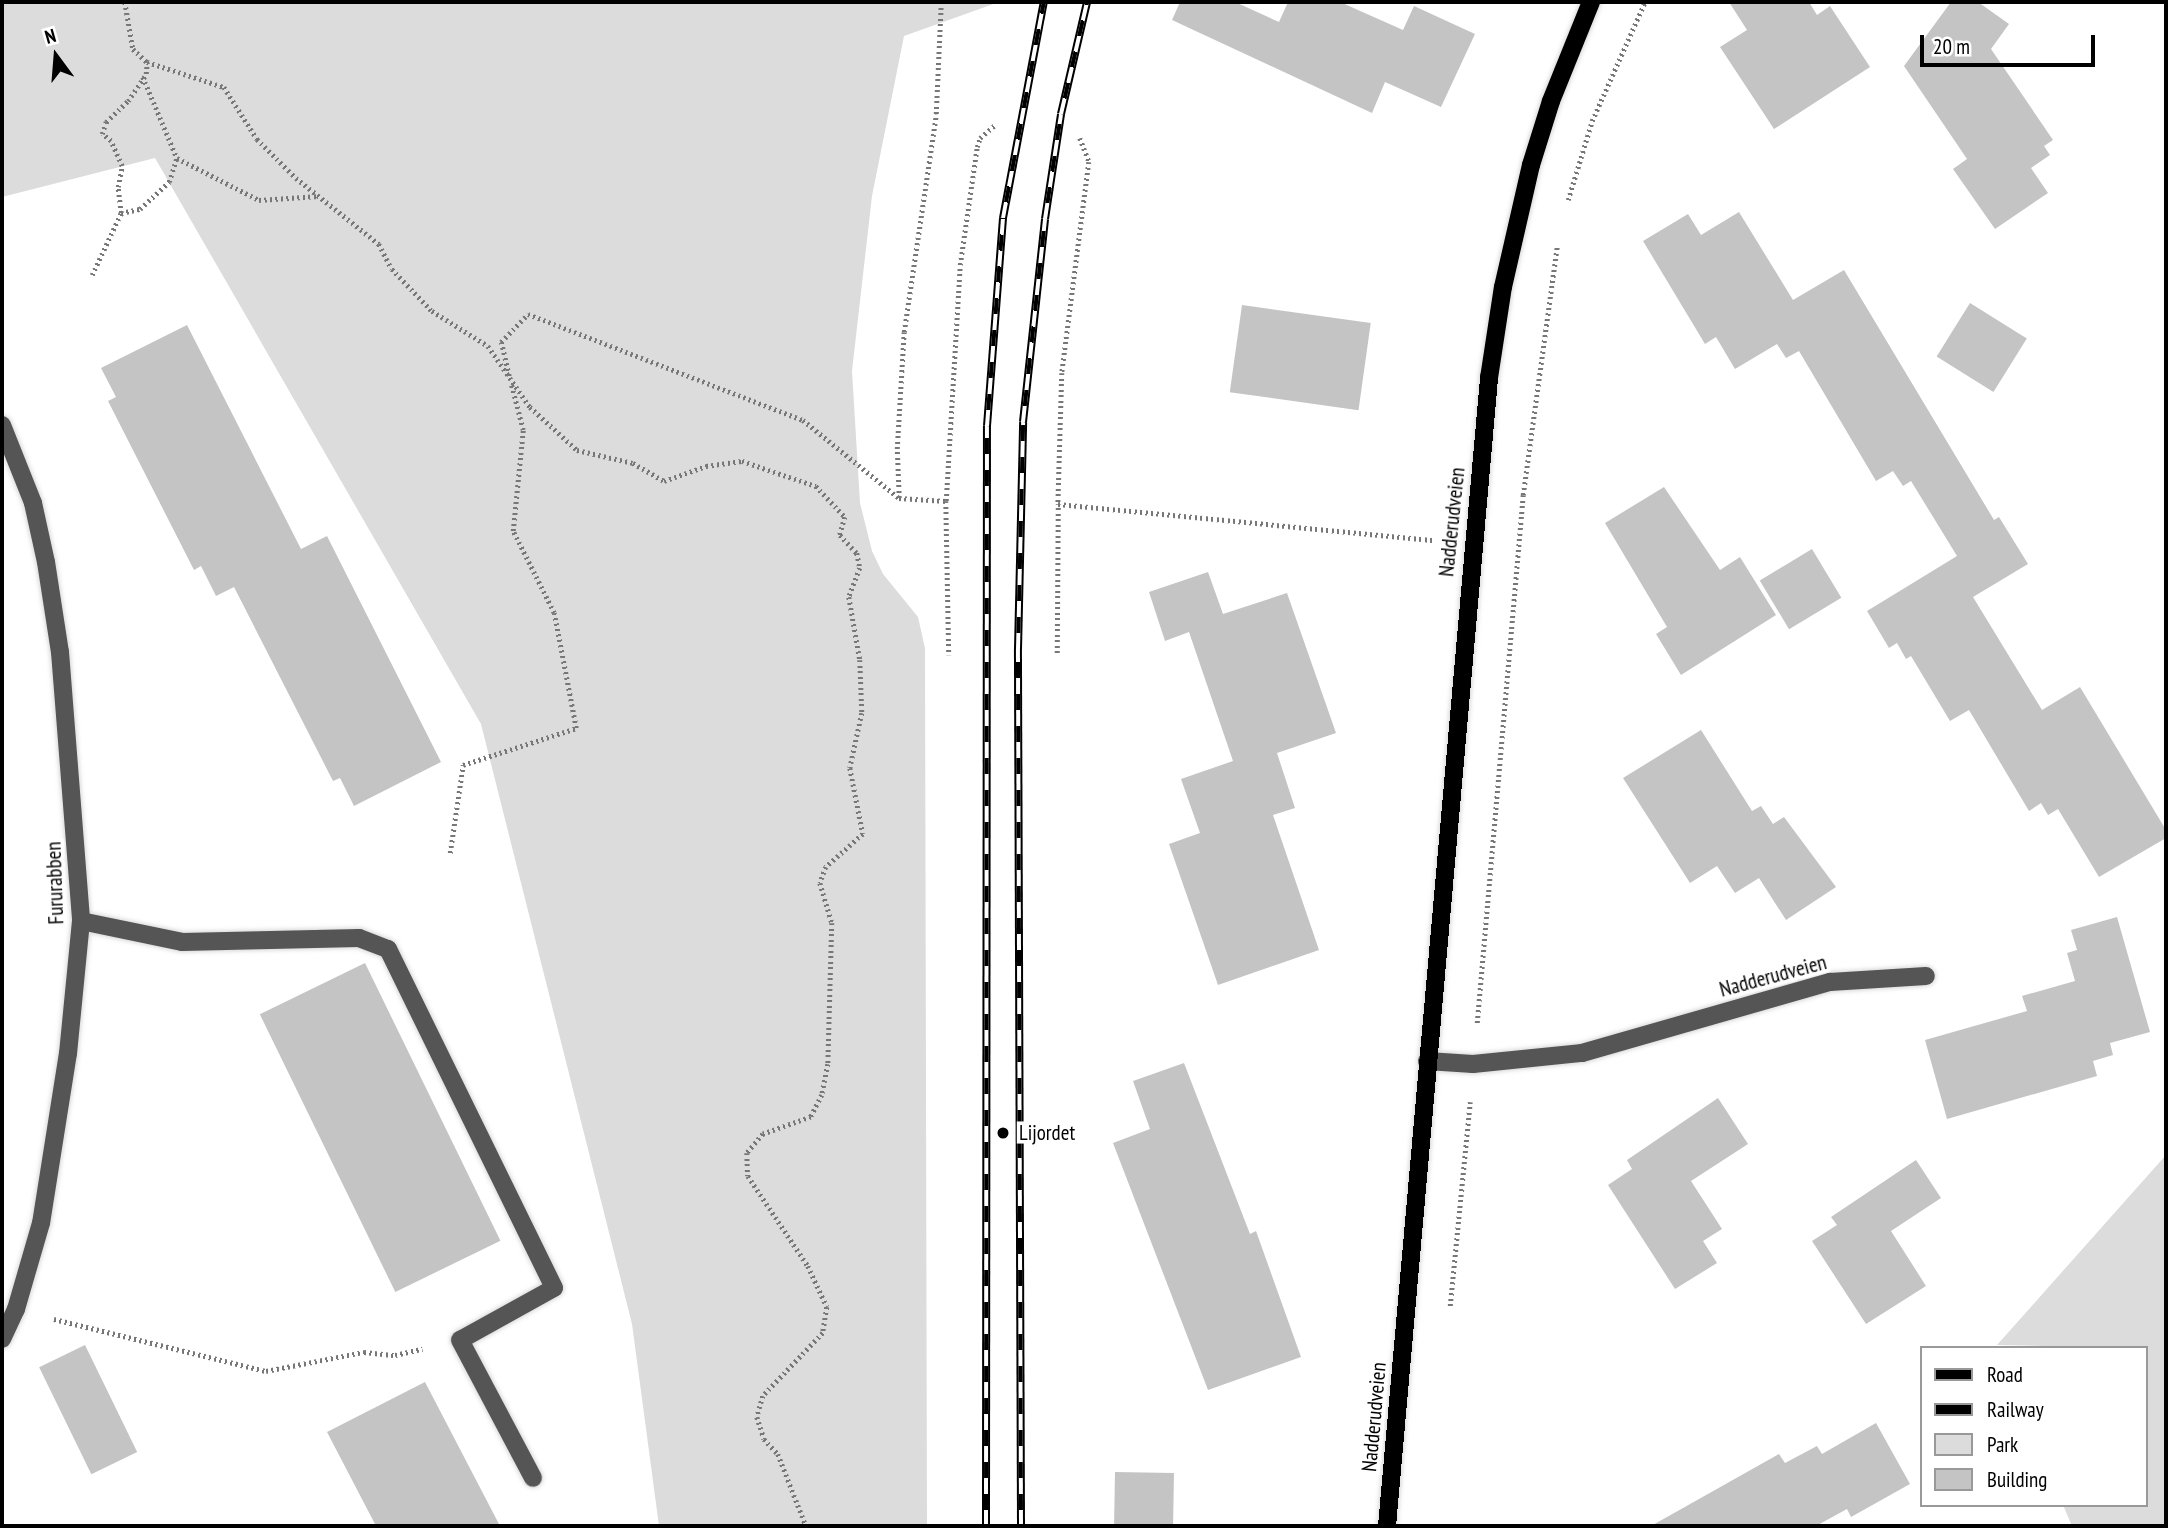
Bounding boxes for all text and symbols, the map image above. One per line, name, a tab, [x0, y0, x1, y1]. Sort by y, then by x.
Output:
north arrow	[21, 21, 91, 91]
scale bar	[1923, 21, 2098, 65]
text: N	[42, 23, 58, 49]
text: 20 m	[1933, 33, 1970, 60]
street label: Nadderudveien	[1434, 466, 1470, 578]
street label: Fururabben	[41, 841, 69, 925]
street label: Nadderudveien	[1717, 950, 1829, 1002]
place label: Lijordet	[1019, 1120, 1075, 1146]
marker: Lijordet	[993, 1123, 1013, 1143]
legend	[1920, 1346, 2147, 1507]
street label: Nadderudveien	[1357, 1361, 1391, 1473]
text: Road	[1987, 1361, 2023, 1388]
text: Railway	[1987, 1396, 2044, 1423]
text: Park	[1987, 1431, 2018, 1458]
text: Building	[1987, 1466, 2047, 1493]

